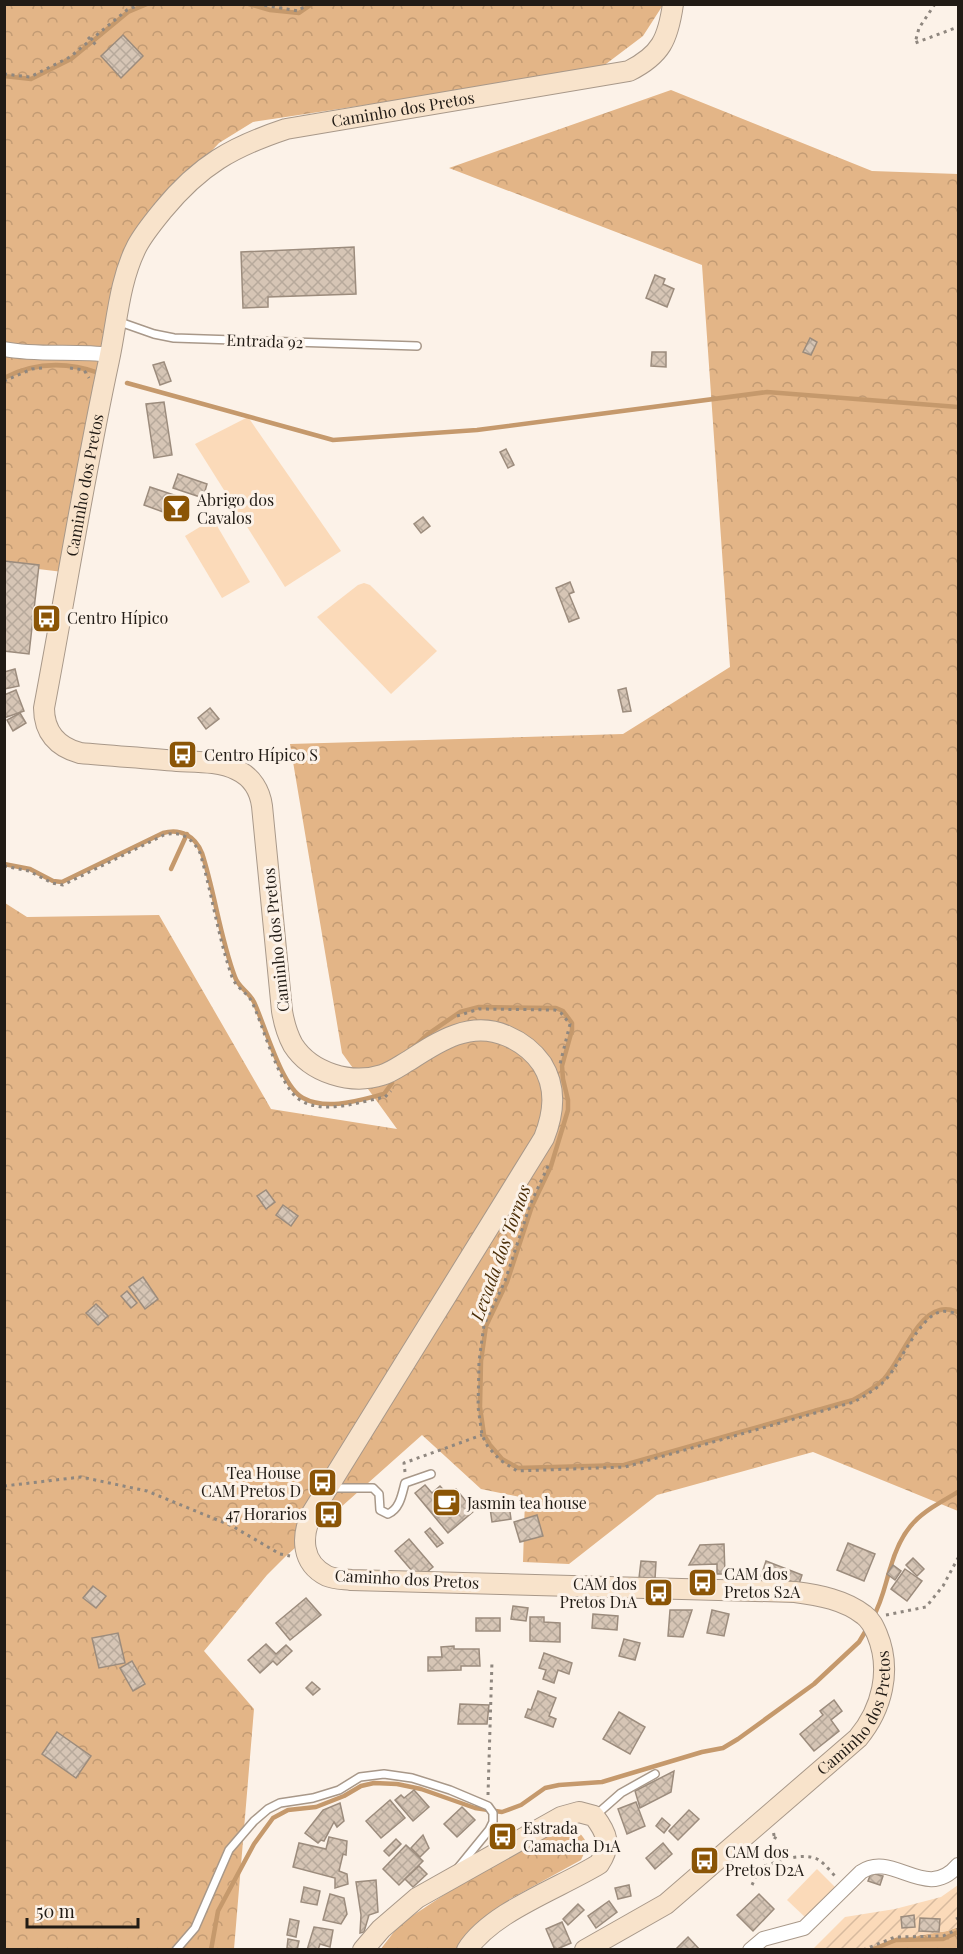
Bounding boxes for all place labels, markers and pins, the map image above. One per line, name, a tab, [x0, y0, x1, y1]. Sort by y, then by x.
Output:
place label: Abrigo dos Cavalos	[196, 489, 274, 528]
bar icon: Abrigo dos Cavalos	[160, 493, 192, 525]
bus stop icon: Centro Hípico	[30, 602, 62, 634]
place label: Centro Hípico	[67, 607, 168, 628]
bus stop icon: Centro Hípico S	[167, 739, 199, 771]
place label: Centro Hípico S	[204, 744, 318, 765]
place label: Tea House CAM Pretos D	[201, 1462, 301, 1501]
bus stop icon: Tea House CAM Pretos D	[306, 1466, 338, 1498]
cafe icon: Jasmin tea house	[430, 1487, 462, 1519]
place label: Jasmin tea house	[466, 1492, 587, 1513]
bus stop icon: 47 Horarios	[312, 1498, 344, 1530]
place label: 47 Horarios	[226, 1503, 307, 1524]
place label: CAM dos Pretos S2A	[724, 1563, 801, 1602]
bus stop icon: CAM dos Pretos S2A	[687, 1567, 719, 1599]
place label: CAM dos Pretos D1A	[560, 1573, 638, 1612]
bus stop icon: CAM dos Pretos D1A	[642, 1577, 674, 1609]
place label: Estrada Camacha D1A	[523, 1817, 622, 1856]
bus stop icon: Estrada Camacha D1A	[486, 1821, 518, 1853]
place label: CAM dos Pretos D2A	[725, 1841, 805, 1880]
bus stop icon: CAM dos Pretos D2A	[688, 1845, 720, 1877]

